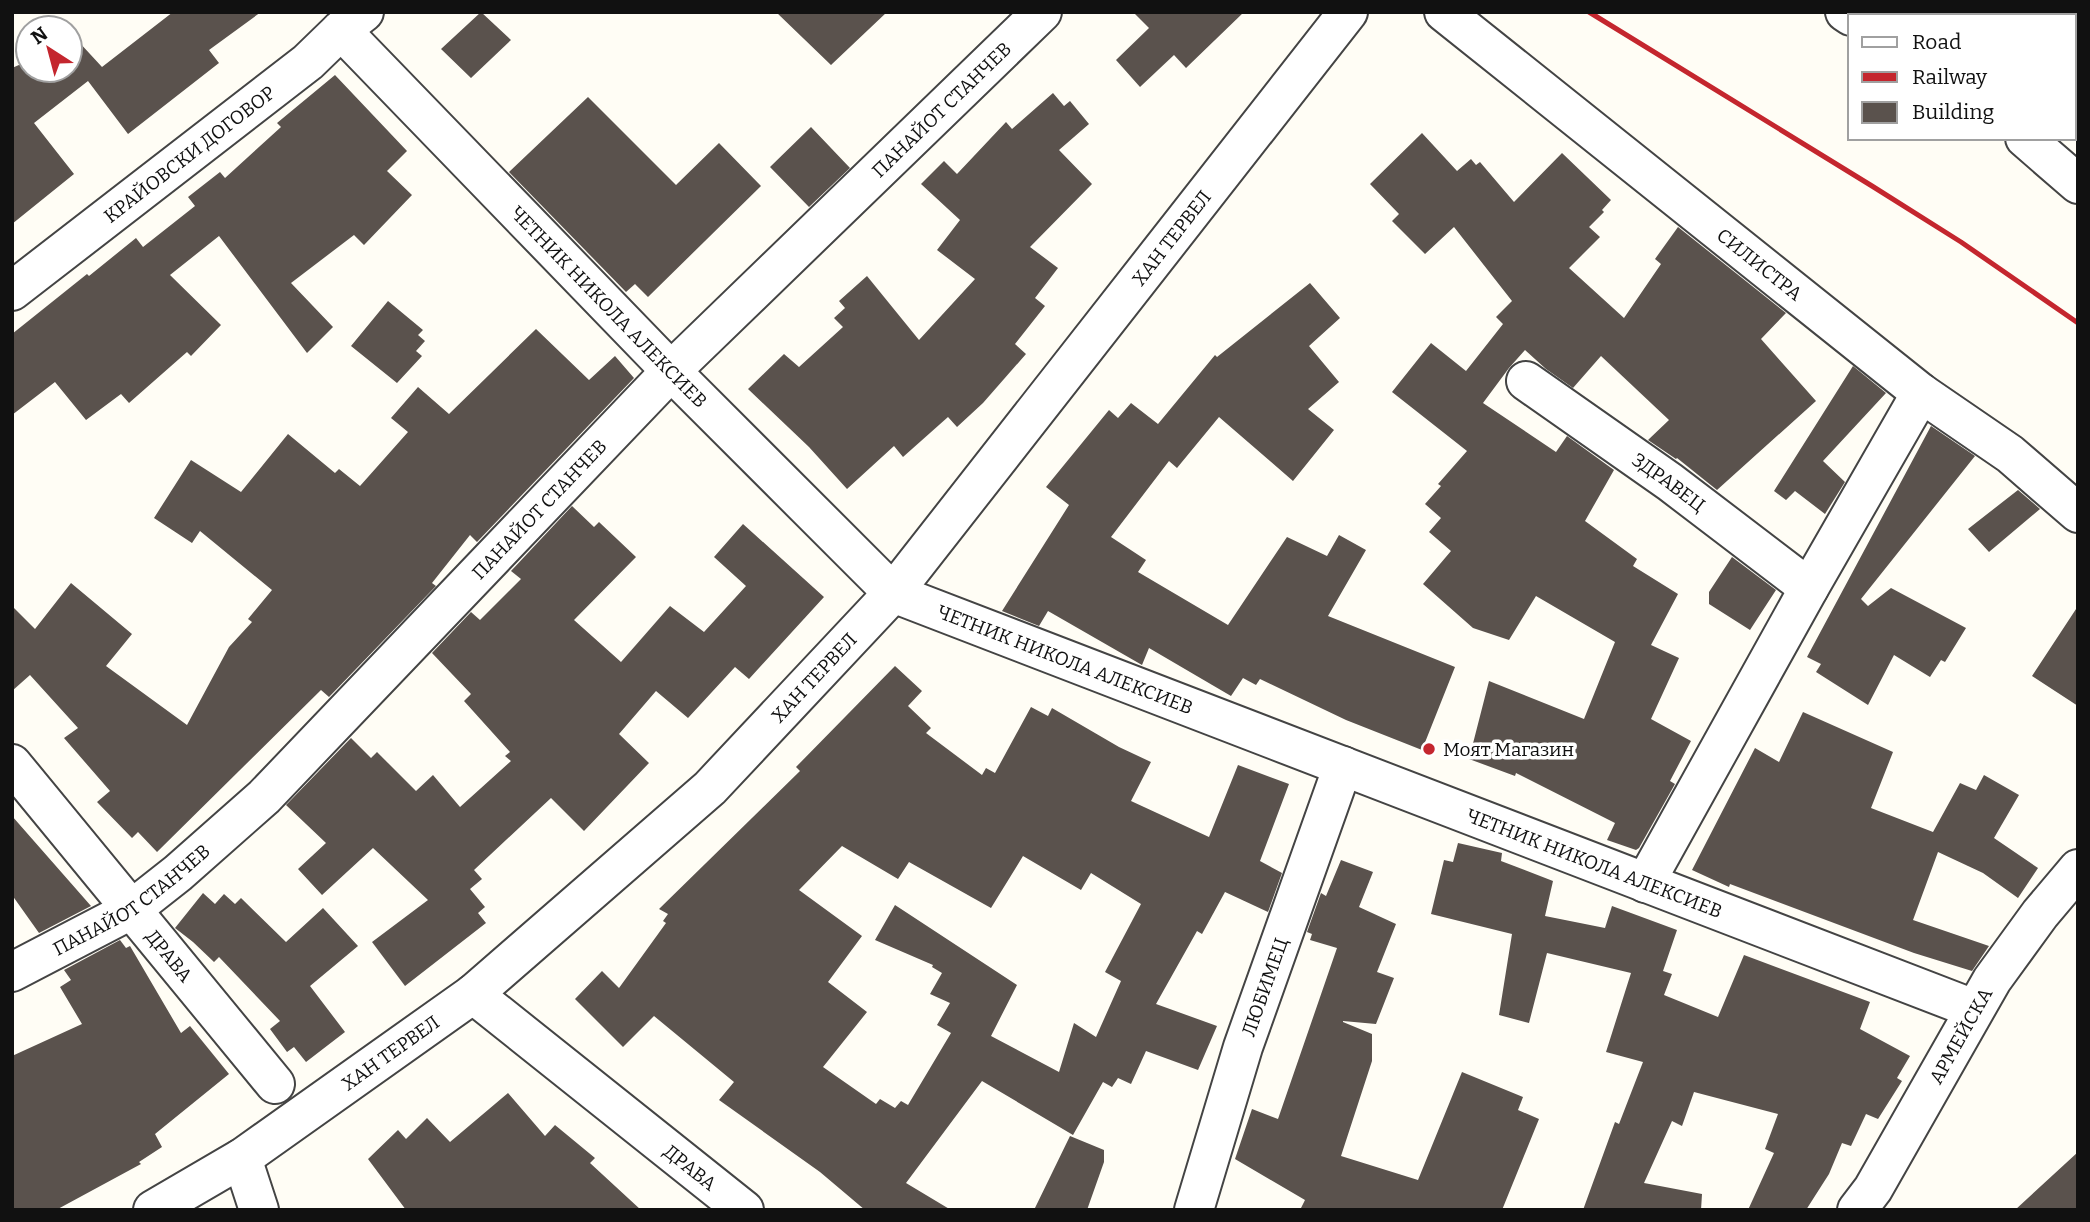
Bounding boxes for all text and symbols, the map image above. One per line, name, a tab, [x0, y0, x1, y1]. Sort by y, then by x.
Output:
north arrow	[14, 14, 84, 84]
legend	[1848, 14, 2076, 140]
text: N	[27, 22, 52, 49]
text: Road	[1912, 29, 1961, 55]
street label: ПАНАЙОТ СТАНЧЕВ	[867, 37, 1016, 182]
text: Railway	[1912, 64, 1988, 90]
street label: КРАЙОВСКИ ДОГОВОР	[99, 81, 279, 227]
text: Building	[1912, 99, 1995, 125]
street label: ХАН ТЕРВЕЛ	[1127, 186, 1216, 290]
street label: ЧЕТНИК НИКОЛА АЛЕКСИЕВ	[506, 201, 712, 412]
street label: СИЛИСТРА	[1712, 223, 1807, 306]
street label: ПАНАЙОТ СТАНЧЕВ	[467, 434, 611, 584]
street label: ЗДРАВЕЦ	[1628, 448, 1710, 516]
street label: ЧЕТНИК НИКОЛА АЛЕКСИЕВ	[934, 600, 1196, 719]
street label: ХАН ТЕРВЕЛ	[766, 628, 861, 727]
place label: Моят Магазин	[1443, 738, 1574, 761]
marker: Моят Магазин	[1421, 741, 1437, 757]
street label: ЧЕТНИК НИКОЛА АЛЕКСИЕВ	[1463, 803, 1726, 923]
street label: ПАНАЙОТ СТАНЧЕВ	[49, 839, 214, 960]
street label: ДРАВА	[141, 925, 198, 987]
street label: ЛЮБИМЕЦ	[1236, 934, 1293, 1039]
street label: АРМЕЙСКА	[1924, 983, 1997, 1088]
street label: ХАН ТЕРВЕЛ	[337, 1010, 444, 1095]
street label: ДРАВА	[659, 1139, 722, 1196]

